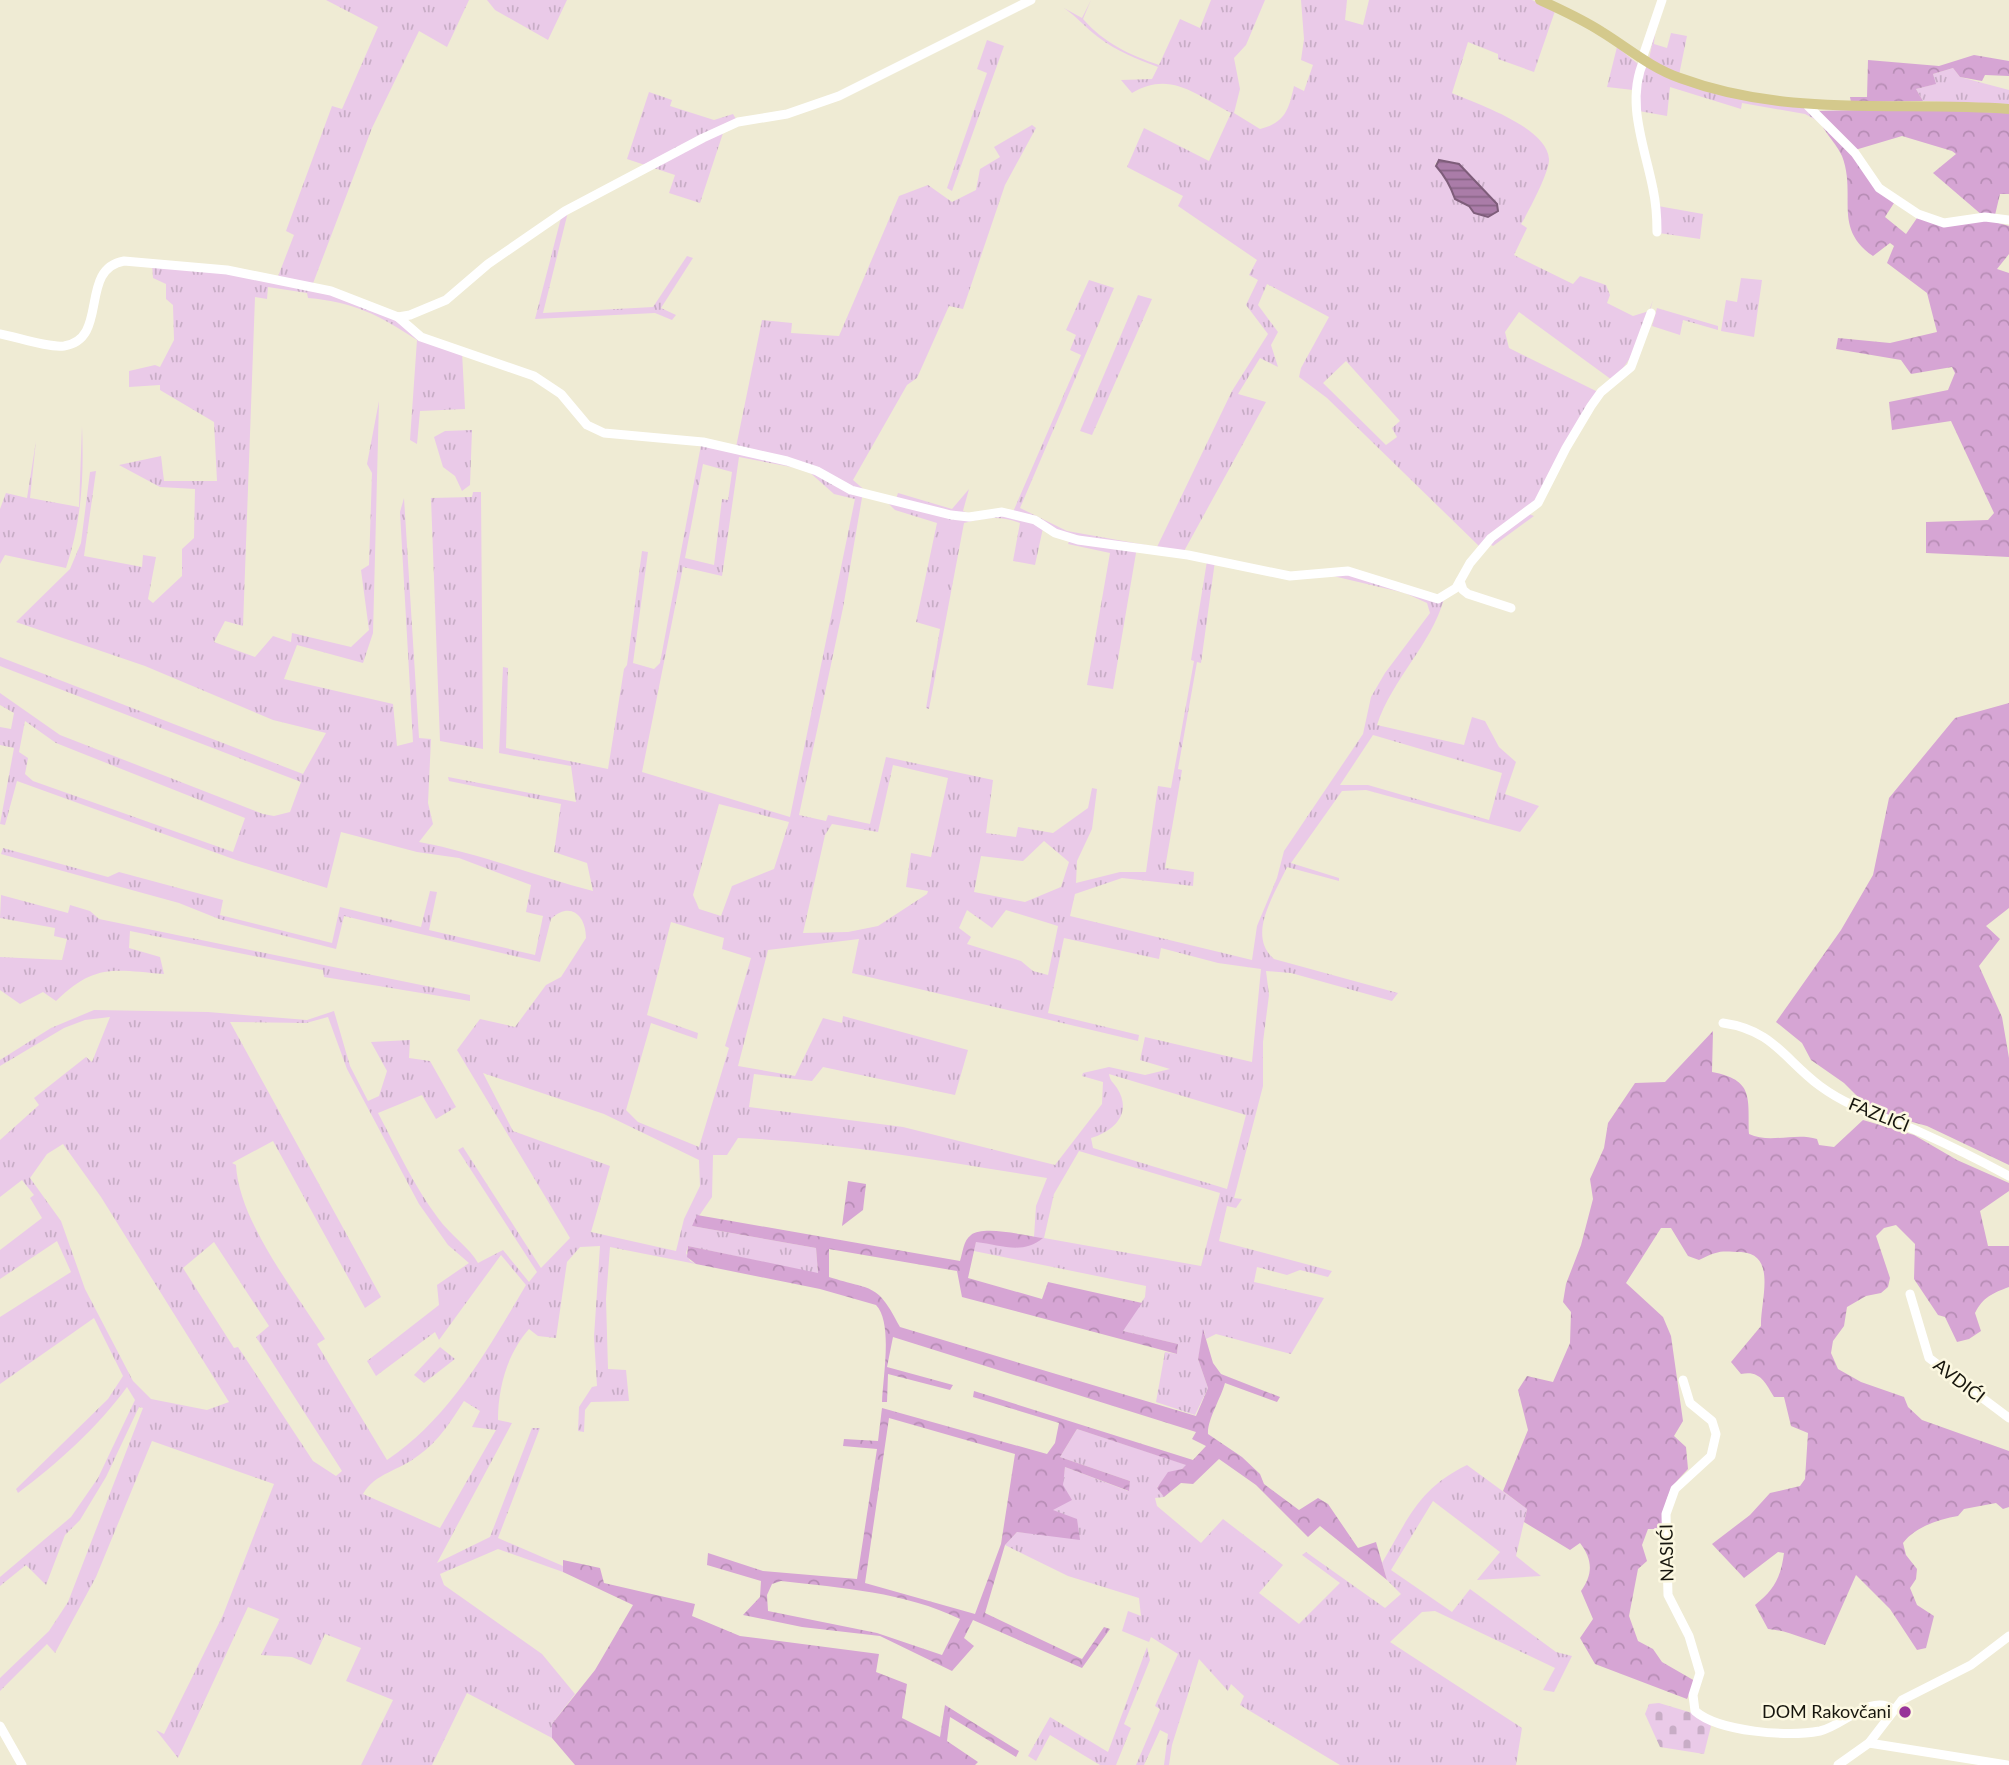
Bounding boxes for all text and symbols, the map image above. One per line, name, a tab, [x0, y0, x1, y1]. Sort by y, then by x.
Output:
street label: FAZLIĆI	[1846, 1092, 1913, 1136]
street label: AVDIĆI	[1930, 1353, 1990, 1407]
street label: NASIĆI	[1654, 1524, 1678, 1582]
place label: DOM Rakovčani	[1762, 1700, 1891, 1722]
marker: DOM Rakovčani	[1897, 1704, 1913, 1720]

